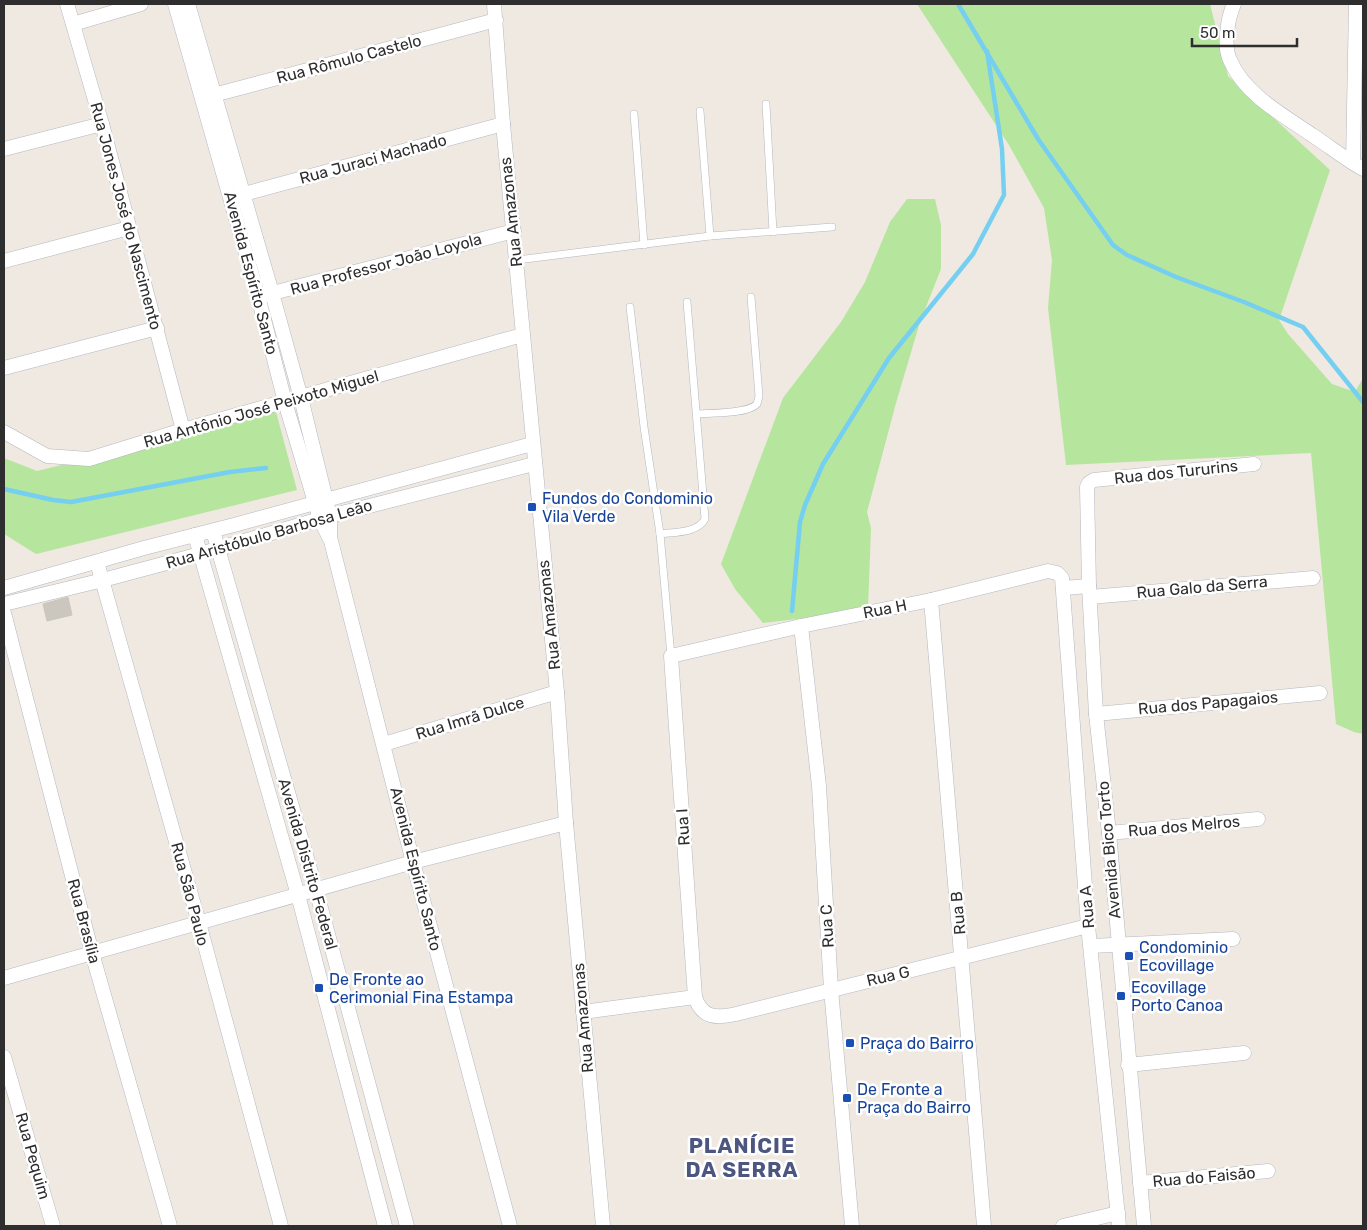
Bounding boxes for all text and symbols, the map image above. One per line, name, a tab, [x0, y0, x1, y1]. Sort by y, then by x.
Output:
scale bar	[1192, 15, 1297, 47]
text: 50 m	[1200, 24, 1235, 42]
street label: Rua Rômulo Castelo	[274, 31, 424, 87]
street label: Rua Jones José do Nascimento	[86, 100, 166, 332]
street label: Rua Juraci Machado	[297, 130, 449, 188]
street label: Rua Amazonas	[496, 156, 526, 268]
street label: Avenida Espírito Santo	[220, 189, 282, 357]
street label: Rua Professor João Loyola	[288, 229, 484, 299]
street label: Rua Antônio José Peixoto Miguel	[141, 366, 381, 452]
street label: Rua dos Tururins	[1113, 456, 1239, 488]
place label: Fundos do Condominio Vila Verde	[542, 489, 713, 526]
street label: Rua Aristóbulo Barbosa Leão	[164, 495, 374, 573]
marker: Fundos do Condominio Vila Verde	[526, 501, 538, 513]
street label: Rua Amazonas	[534, 559, 564, 671]
street label: Rua Galo da Serra	[1136, 572, 1268, 602]
street label: Rua H	[861, 595, 909, 623]
street label: Rua dos Papagaios	[1137, 687, 1279, 719]
street label: Rua Imrã Dulce	[413, 692, 527, 744]
street label: Avenida Distrito Federal	[274, 776, 342, 952]
street label: Avenida Bico Torto	[1094, 780, 1124, 920]
street label: Avenida Espírito Santo	[386, 785, 446, 953]
street label: Rua I	[672, 808, 694, 846]
street label: Rua dos Melros	[1127, 812, 1241, 840]
street label: Rua São Paulo	[167, 840, 213, 948]
street label: Rua Brasília	[64, 877, 104, 965]
street label: Rua A	[1076, 884, 1098, 929]
street label: Rua B	[947, 890, 969, 936]
street label: Rua C	[816, 904, 838, 948]
place label: Condominio Ecovillage	[1139, 938, 1228, 975]
marker: Condominio Ecovillage	[1123, 950, 1135, 962]
street label: Rua Amazonas	[569, 962, 597, 1074]
street label: Rua G	[865, 962, 911, 990]
place label: De Fronte ao Cerimonial Fina Estampa	[329, 970, 513, 1007]
place label: Ecovillage Porto Canoa	[1131, 978, 1223, 1015]
marker: De Fronte ao Cerimonial Fina Estampa	[313, 982, 325, 994]
marker: Ecovillage Porto Canoa	[1115, 990, 1127, 1002]
place label: Praça do Bairro	[860, 1034, 974, 1053]
marker: Praça do Bairro	[844, 1037, 856, 1049]
place label: De Fronte a Praça do Bairro	[857, 1080, 971, 1117]
marker: De Fronte a Praça do Bairro	[841, 1092, 853, 1104]
street label: Rua Pequim	[12, 1110, 54, 1202]
district label: PLANÍCIE DA SERRA	[685, 1133, 799, 1182]
street label: Rua do Faisão	[1152, 1163, 1256, 1191]

